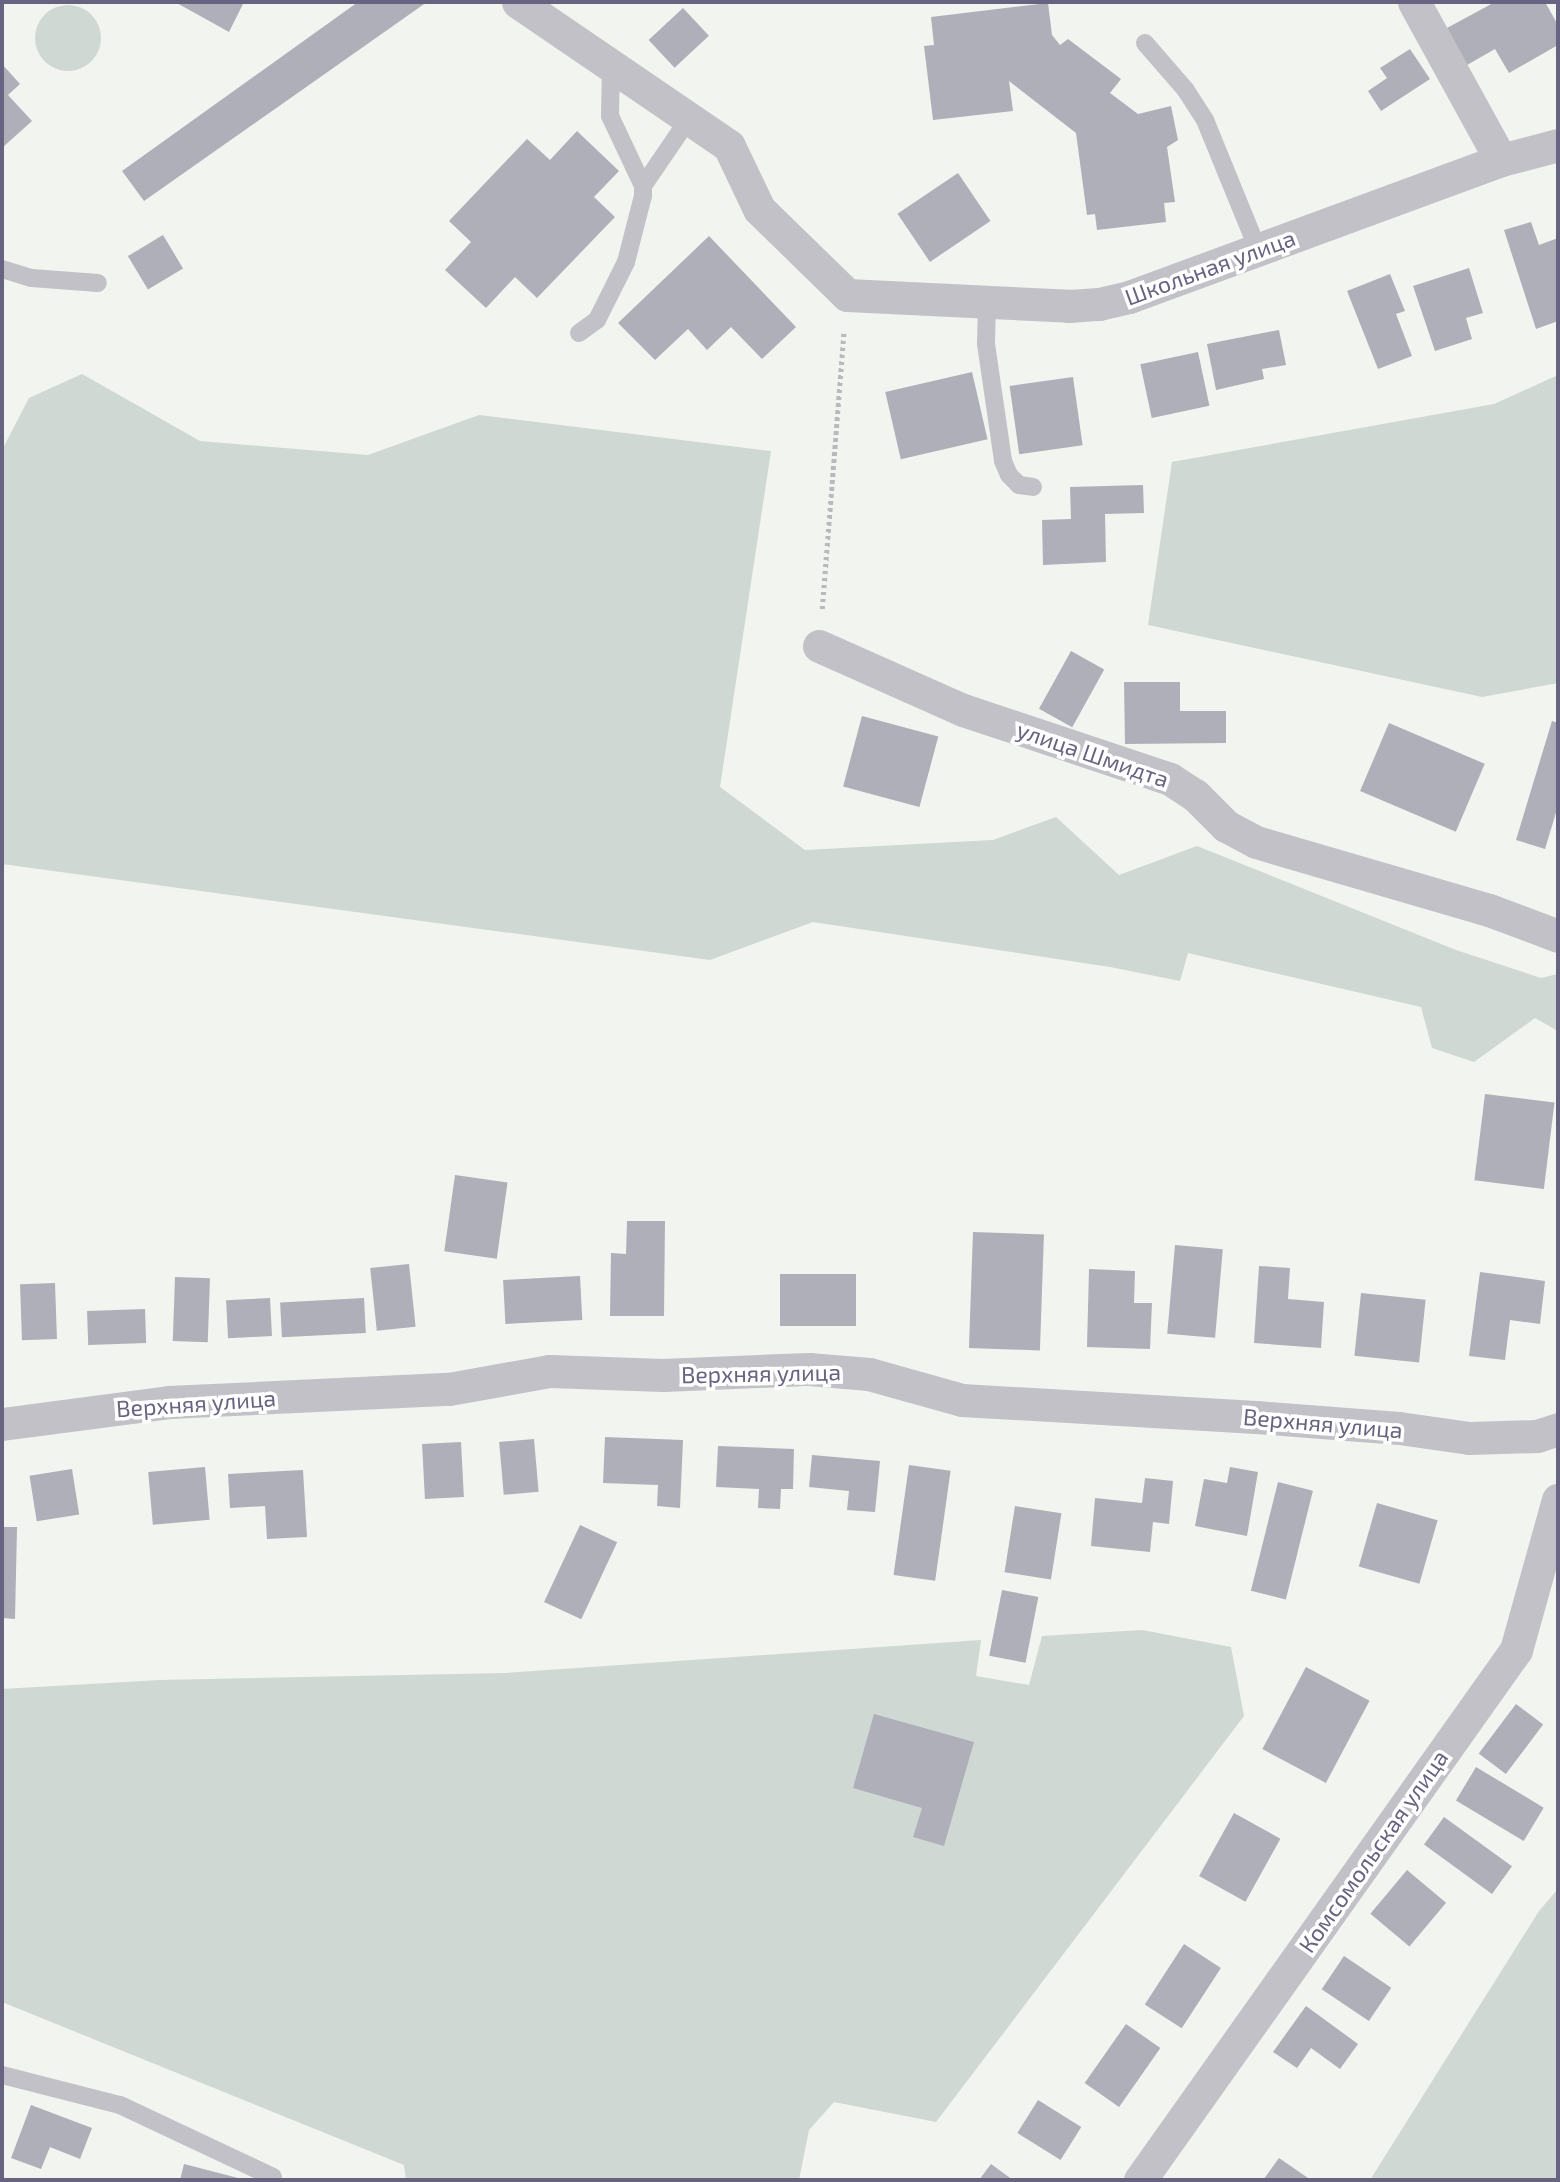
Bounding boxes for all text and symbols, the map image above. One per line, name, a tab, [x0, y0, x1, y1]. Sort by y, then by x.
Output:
street label: Школьная улица	[1121, 223, 1299, 311]
street label: улица Шмидта	[1013, 715, 1173, 793]
street label: Верхняя улица	[681, 1358, 841, 1388]
street label: Верхняя улица	[115, 1384, 277, 1422]
street label: Верхняя улица	[1242, 1402, 1404, 1444]
street label: Комсомольская улица	[1293, 1744, 1453, 1958]

